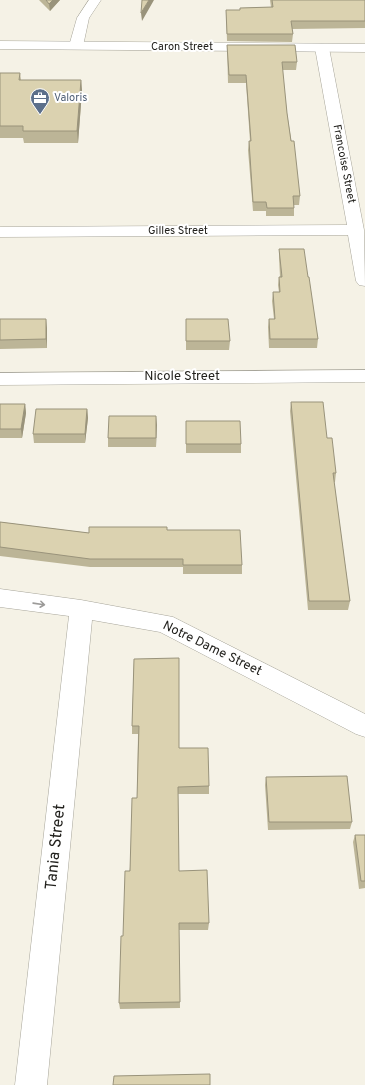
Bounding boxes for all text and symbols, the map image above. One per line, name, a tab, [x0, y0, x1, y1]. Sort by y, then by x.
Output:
street label: Caron Street	[151, 40, 213, 54]
office icon: Valoris	[29, 87, 51, 115]
place label: Valoris	[54, 91, 87, 105]
street label: Francoise Street	[329, 123, 359, 205]
street label: Gilles Street	[148, 224, 208, 238]
street label: Nicole Street	[144, 369, 220, 385]
one-way arrow	[32, 600, 45, 608]
street label: Notre Dame Street	[160, 618, 264, 680]
street label: Tania Street	[42, 803, 70, 891]

